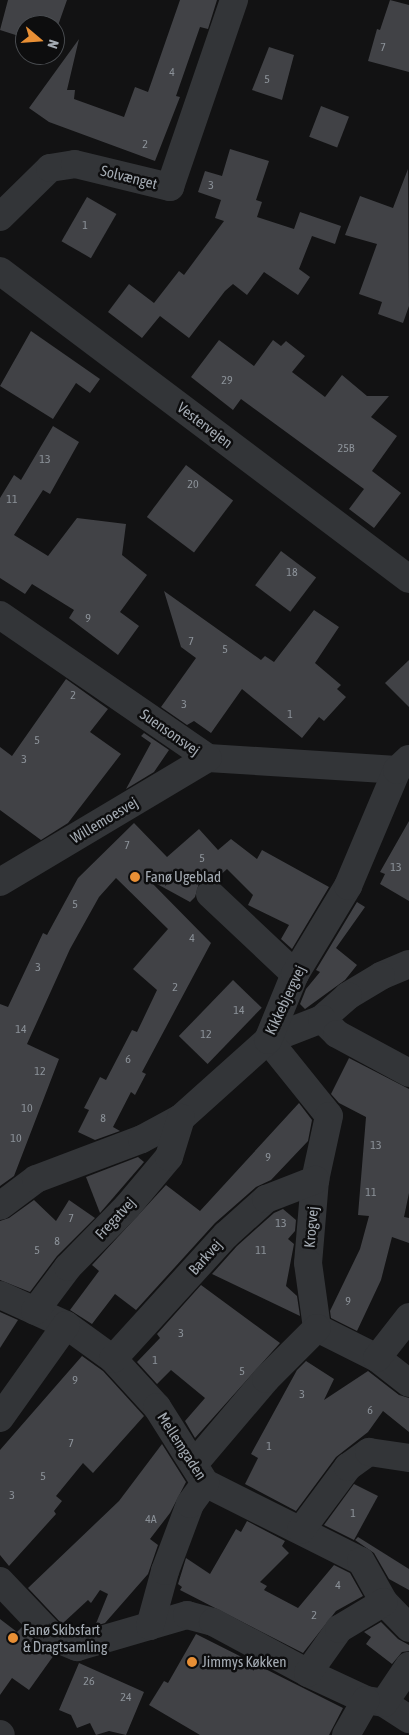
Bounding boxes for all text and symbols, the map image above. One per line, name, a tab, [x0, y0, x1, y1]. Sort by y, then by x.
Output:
north arrow	[15, 15, 65, 65]
text: N	[44, 38, 62, 51]
house number: 7	[380, 41, 386, 55]
house number: 4	[169, 66, 175, 80]
house number: 5	[264, 73, 270, 87]
house number: 2	[142, 138, 148, 152]
street label: Solvænget	[99, 161, 159, 193]
house number: 3	[208, 179, 214, 193]
house number: 1	[82, 219, 88, 233]
house number: 29	[221, 374, 233, 388]
street label: Vestervejen	[174, 398, 236, 452]
house number: 25B	[338, 442, 354, 456]
house number: 13	[39, 453, 51, 467]
house number: 20	[187, 478, 199, 492]
house number: 11	[6, 493, 18, 507]
house number: 18	[286, 566, 298, 580]
house number: 9	[85, 612, 91, 626]
house number: 7	[188, 635, 194, 649]
house number: 5	[222, 643, 228, 657]
house number: 2	[70, 689, 76, 703]
house number: 3	[181, 698, 187, 712]
street label: Suensonsvej	[137, 705, 203, 759]
house number: 1	[287, 708, 293, 722]
house number: 5	[34, 734, 40, 748]
house number: 3	[21, 753, 27, 767]
street label: Willemoesvej	[67, 793, 141, 847]
house number: 7	[124, 839, 130, 853]
house number: 5	[199, 852, 205, 866]
house number: 13	[390, 861, 402, 875]
place label: Fanø Ugeblad	[145, 868, 221, 886]
marker: Fanø Ugeblad	[129, 871, 141, 883]
house number: 5	[72, 898, 78, 912]
house number: 4	[189, 932, 195, 946]
house number: 3	[35, 961, 41, 975]
street label: Kikkebjergvej	[261, 962, 309, 1038]
house number: 2	[172, 981, 178, 995]
house number: 14	[233, 1004, 245, 1018]
house number: 14	[15, 1023, 27, 1037]
house number: 12	[200, 1028, 212, 1042]
house number: 6	[125, 1053, 131, 1067]
house number: 12	[34, 1065, 46, 1079]
house number: 10	[21, 1102, 33, 1116]
house number: 8	[100, 1112, 106, 1126]
house number: 10	[10, 1132, 22, 1146]
house number: 13	[370, 1139, 382, 1153]
house number: 9	[265, 1151, 271, 1165]
house number: 11	[365, 1186, 377, 1200]
street label: Fregatvej	[91, 1193, 139, 1243]
street label: Krogvej	[300, 1206, 322, 1248]
house number: 7	[68, 1212, 74, 1226]
house number: 13	[275, 1217, 287, 1231]
house number: 8	[54, 1235, 60, 1249]
street label: Barkvej	[184, 1236, 226, 1278]
house number: 5	[34, 1244, 40, 1258]
house number: 11	[255, 1244, 267, 1258]
house number: 9	[345, 1295, 351, 1309]
house number: 3	[178, 1327, 184, 1341]
house number: 1	[152, 1354, 158, 1368]
house number: 5	[239, 1365, 245, 1379]
house number: 9	[72, 1374, 78, 1388]
house number: 3	[299, 1388, 305, 1402]
house number: 6	[367, 1404, 373, 1418]
street label: Mellemgaden	[154, 1409, 210, 1483]
house number: 7	[68, 1437, 74, 1451]
house number: 1	[266, 1440, 272, 1454]
house number: 5	[40, 1470, 46, 1484]
house number: 3	[9, 1489, 15, 1503]
house number: 1	[350, 1507, 356, 1521]
house number: 4A	[145, 1513, 157, 1527]
house number: 4	[335, 1579, 341, 1593]
house number: 2	[311, 1609, 317, 1623]
place label: Fanø Skibsfart & Dragtsamling	[23, 1620, 107, 1655]
marker: Fanø Skibsfart & Dragtsamling	[7, 1632, 19, 1644]
place label: Jimmys Køkken	[202, 1653, 286, 1671]
marker: Jimmys Køkken	[186, 1656, 198, 1668]
house number: 26	[83, 1675, 95, 1689]
house number: 24	[120, 1691, 132, 1705]

